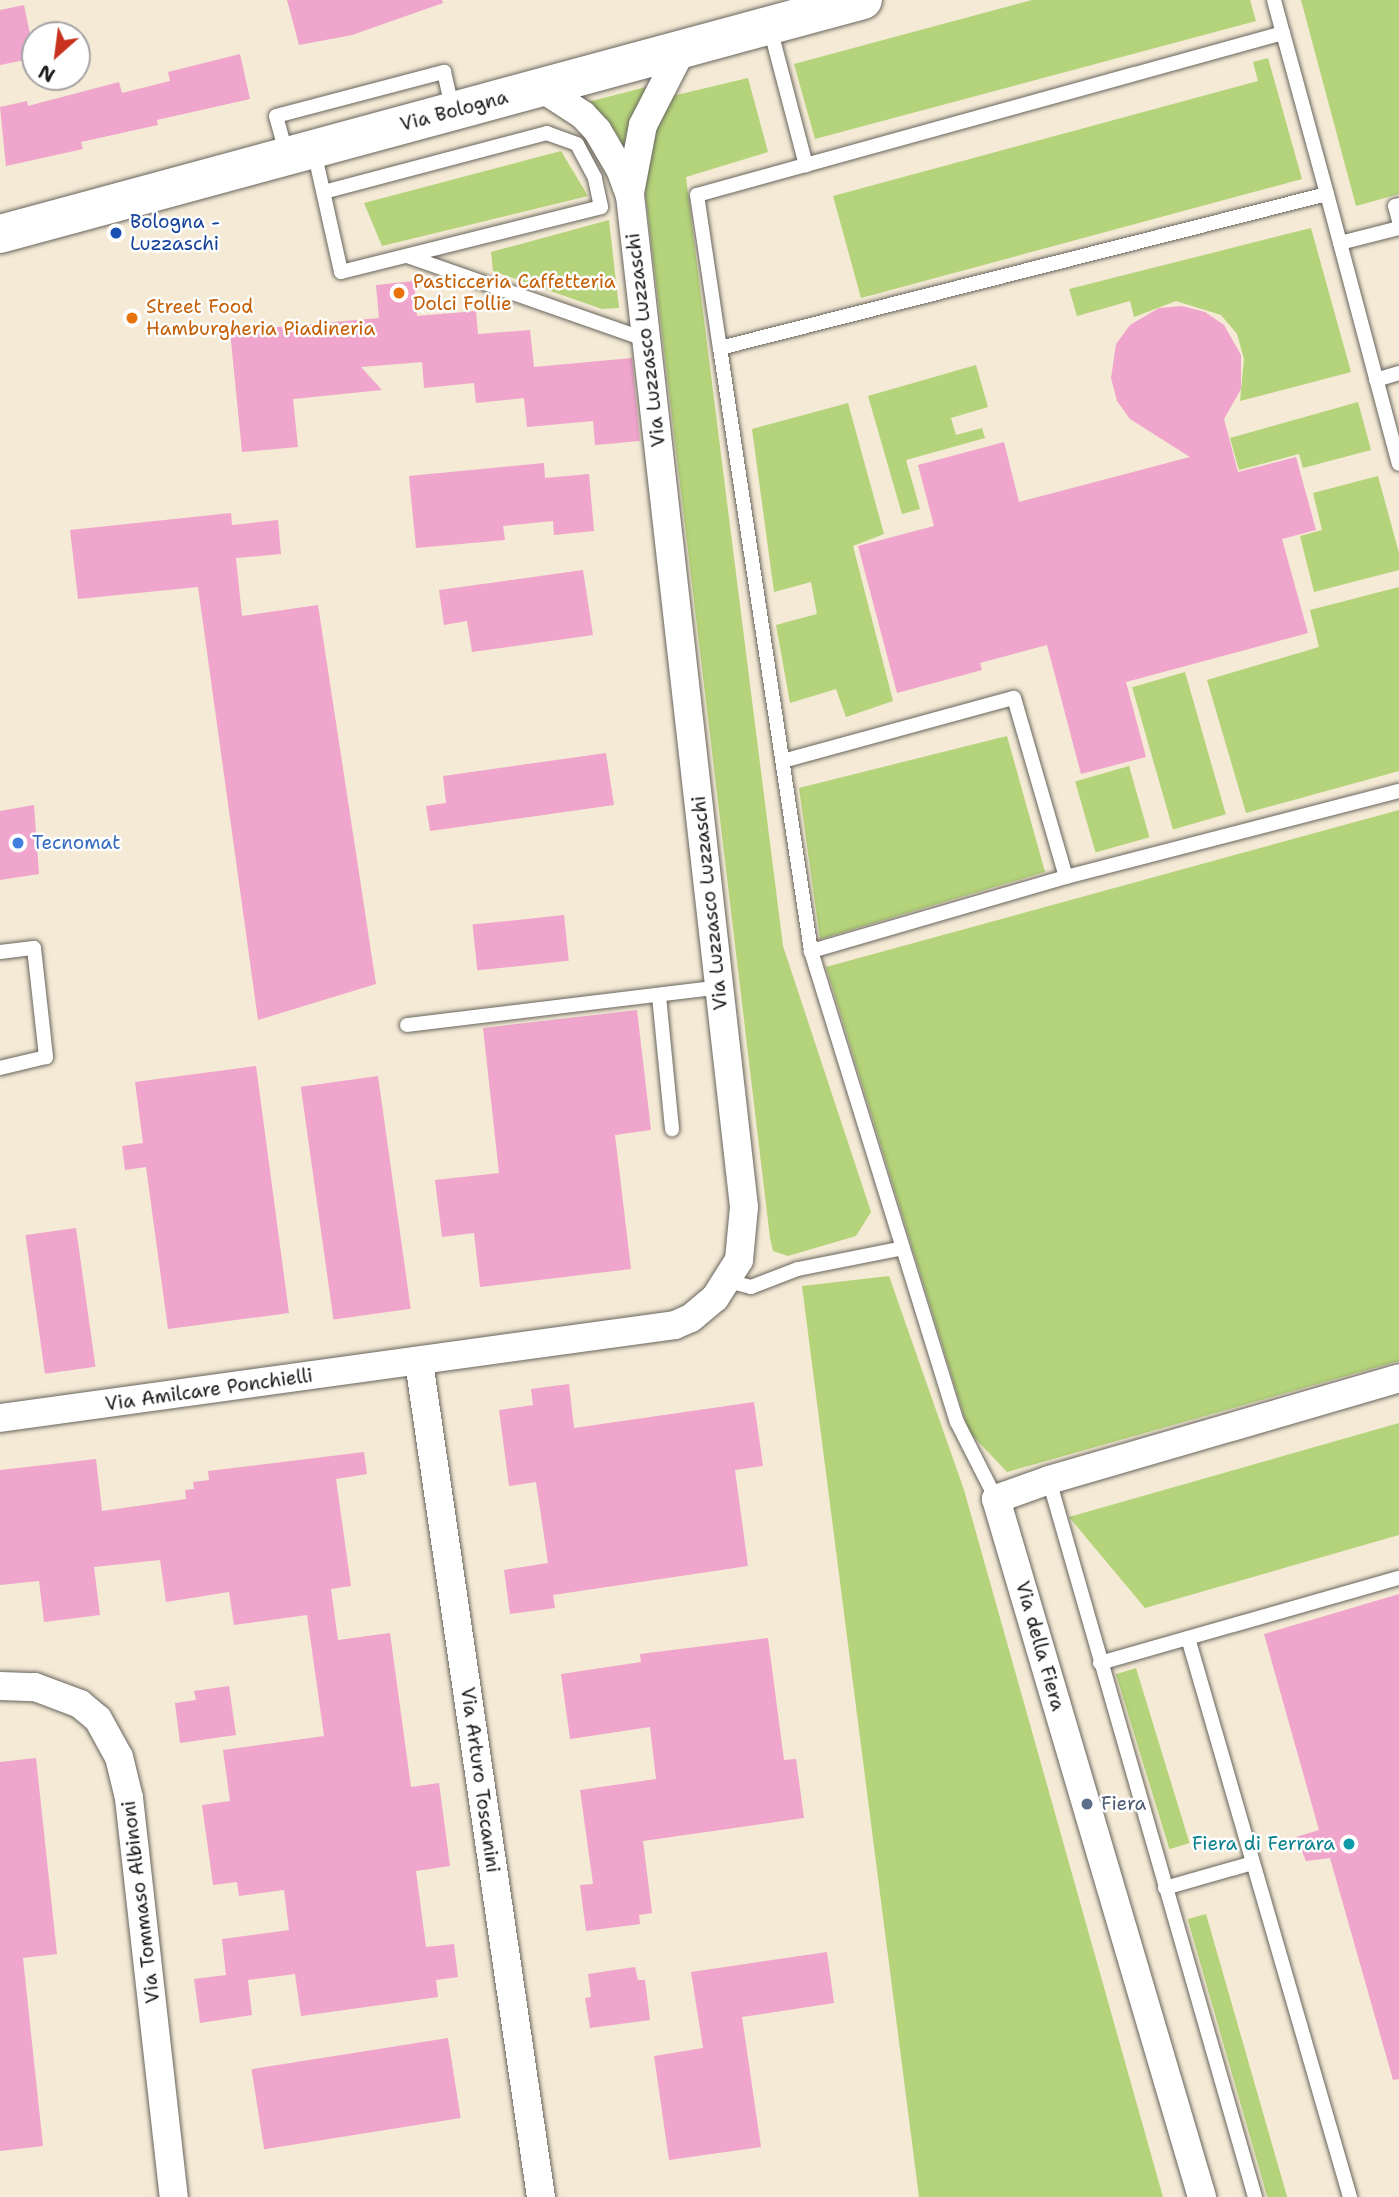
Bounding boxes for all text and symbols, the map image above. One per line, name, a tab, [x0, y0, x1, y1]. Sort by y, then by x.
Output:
north arrow	[21, 21, 91, 91]
text: N	[34, 59, 59, 88]
street label: Via Bologna	[398, 86, 510, 136]
place label: Bologna - Luzzaschi	[130, 211, 220, 255]
marker: Bologna - Luzzaschi	[108, 225, 124, 241]
street label: Via Luzzasco Luzzaschi	[622, 232, 670, 448]
place label: Pasticceria Caffetteria Dolci Follie	[413, 271, 616, 315]
marker: Pasticceria Caffetteria Dolci Follie	[391, 285, 407, 301]
place label: Street Food Hamburgheria Piadineria	[146, 296, 375, 340]
marker: Street Food Hamburgheria Piadineria	[124, 310, 140, 326]
street label: Via Luzzasco Luzzaschi	[687, 795, 733, 1011]
place label: Tecnomat	[32, 832, 120, 854]
marker: Tecnomat	[10, 835, 26, 851]
street label: Via Amilcare Ponchielli	[104, 1364, 314, 1416]
street label: Via della Fiera	[1011, 1579, 1069, 1713]
street label: Via Arturo Toscanini	[456, 1686, 504, 1874]
place label: Fiera	[1101, 1793, 1146, 1815]
marker: Fiera	[1079, 1796, 1095, 1812]
street label: Via Tommaso Albinoni	[117, 1799, 165, 2005]
place label: Fiera di Ferrara	[1192, 1833, 1335, 1855]
marker: Fiera di Ferrara	[1341, 1836, 1357, 1852]

